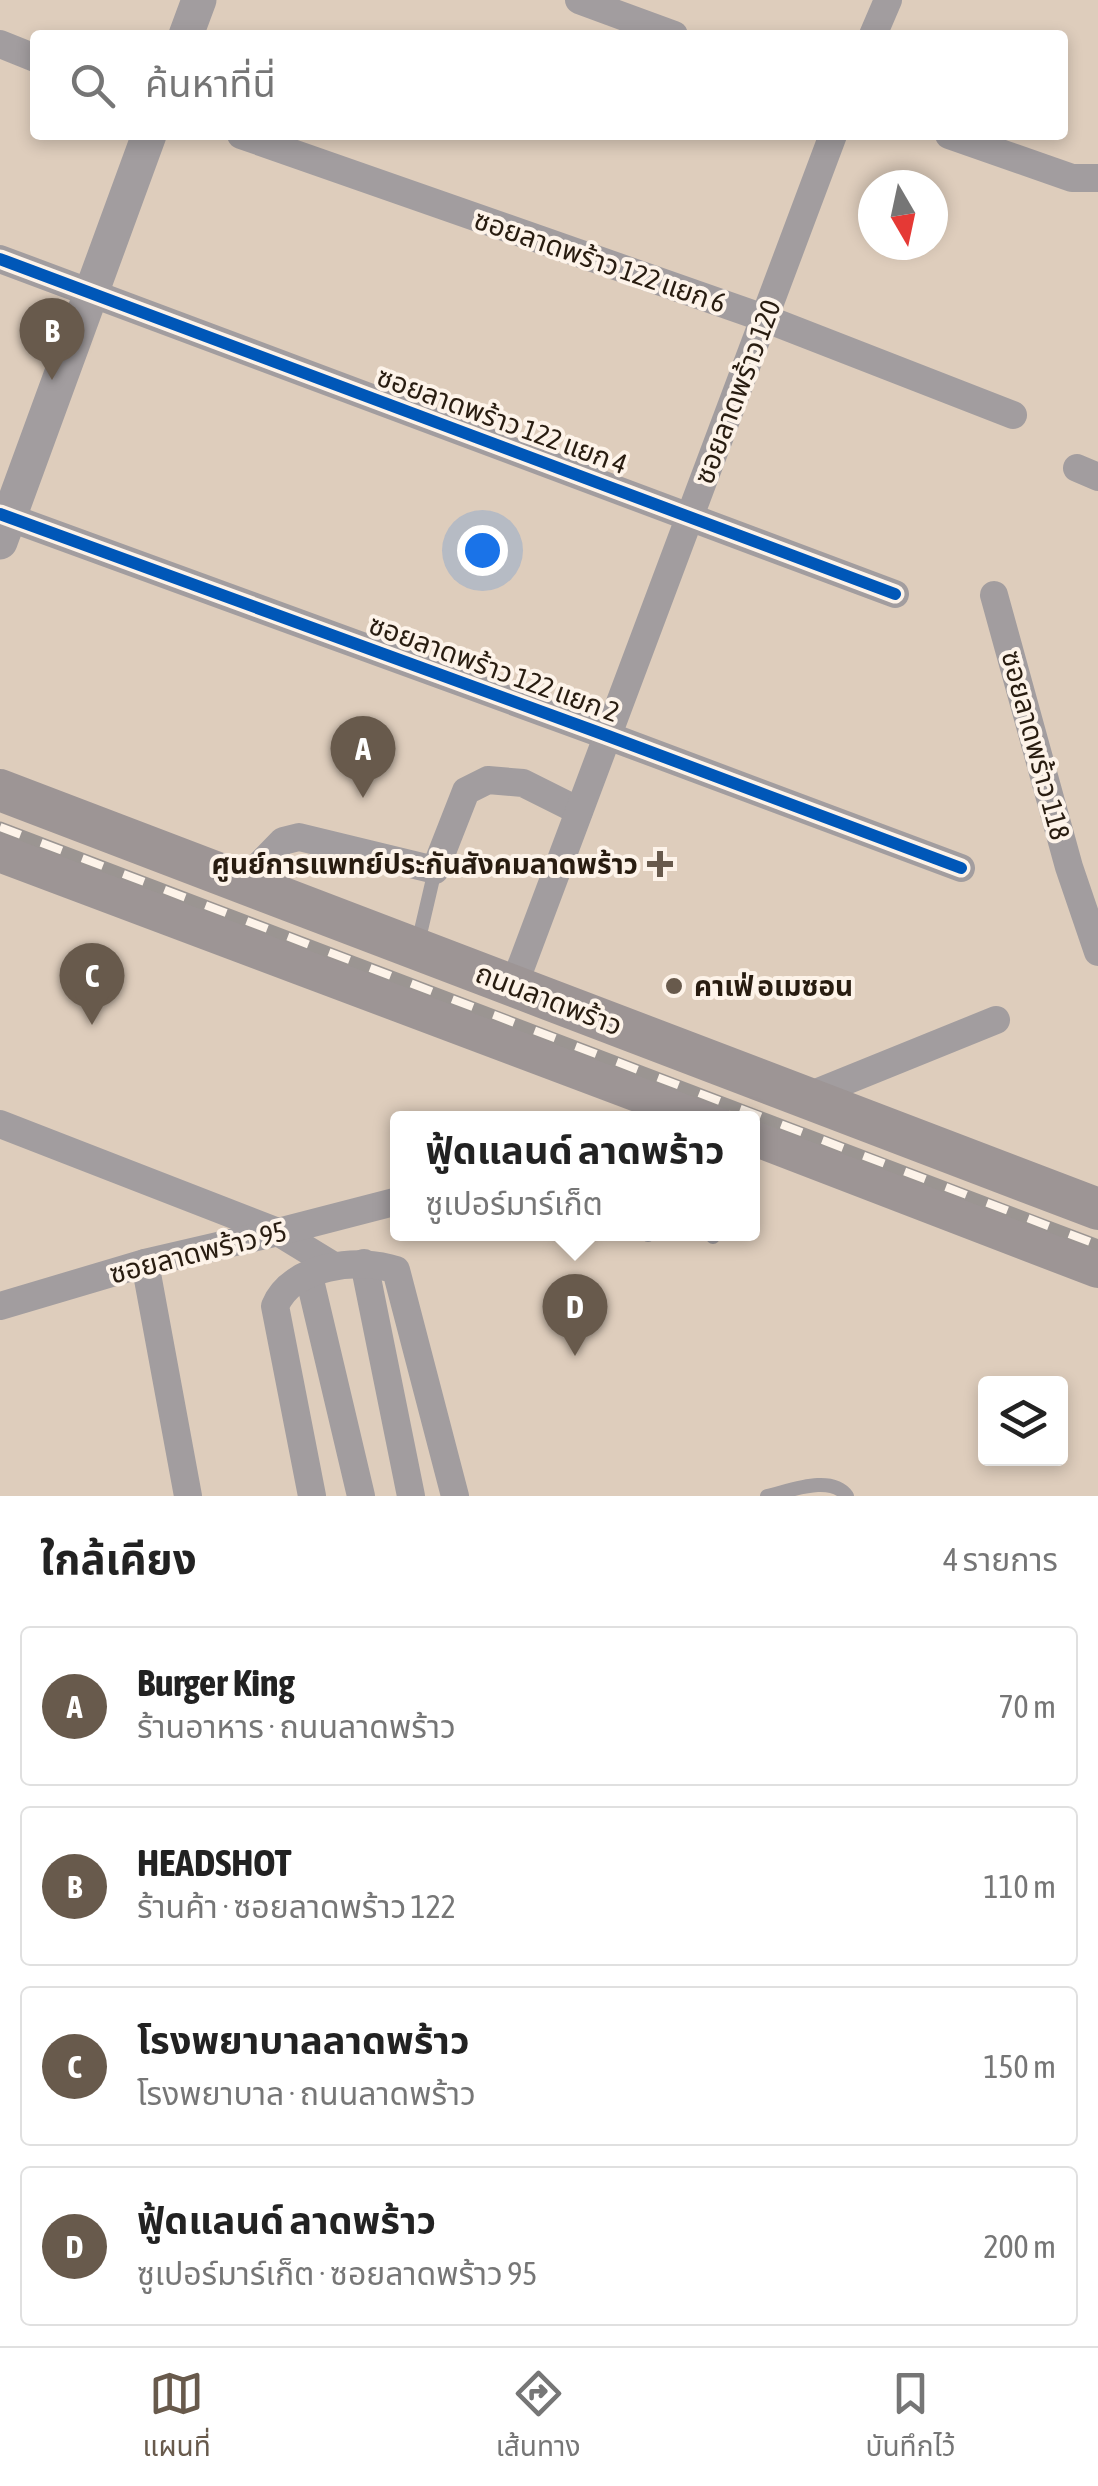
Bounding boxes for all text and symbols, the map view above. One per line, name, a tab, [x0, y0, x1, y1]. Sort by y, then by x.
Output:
search box	[30, 30, 1068, 140]
icon: search	[65, 58, 120, 113]
text: ค้นหาที่นี่	[145, 62, 276, 105]
north arrow	[858, 170, 948, 260]
street label: ซอยลาดพร้าว 122 แยก 6	[470, 203, 730, 319]
street label: ซอยลาดพร้าว 120	[687, 295, 787, 489]
pin: B	[20, 298, 84, 380]
street label: ซอยลาดพร้าว 122 แยก 4	[373, 360, 631, 480]
your location	[457, 525, 508, 576]
street label: ซอยลาดพร้าว 122 แยก 2	[365, 608, 623, 728]
street label: ซอยลาดพร้าว 118	[995, 647, 1077, 843]
pin: A	[330, 716, 396, 798]
place label: ศูนย์การแพทย์ประกันสังคมลาดพร้าว	[211, 848, 638, 882]
marker: ศูนย์การแพทย์ประกันสังคมลาดพร้าว	[647, 851, 673, 877]
pin: C	[59, 942, 124, 1025]
street label: ถนนลาดพร้าว	[471, 956, 627, 1042]
place label: คาเฟ่ อเมซอน	[694, 970, 853, 1002]
marker: คาเฟ่ อเมซอน	[663, 975, 685, 997]
popup	[390, 1111, 760, 1241]
text: ฟู้ดแลนด์ ลาดพร้าว	[426, 1129, 725, 1172]
text: ซูเปอร์มาร์เก็ต	[426, 1185, 603, 1222]
street label: ซอยลาดพร้าว 95	[106, 1215, 290, 1289]
pin: D	[542, 1274, 608, 1356]
map controls	[978, 1376, 1068, 1466]
button: layers	[978, 1376, 1068, 1466]
text: ใกล้เคียง	[40, 1535, 197, 1583]
text: 4 รายการ	[943, 1541, 1058, 1578]
text: Burger King	[137, 1661, 295, 1704]
text: A	[67, 1688, 82, 1725]
text: 70 m	[998, 1688, 1056, 1725]
text: ร้านอาหาร · ถนนลาดพร้าว	[137, 1708, 456, 1745]
text: HEADSHOT	[137, 1841, 291, 1884]
text: B	[67, 1868, 82, 1905]
text: 110 m	[983, 1868, 1056, 1905]
text: ร้านค้า · ซอยลาดพร้าว 122	[137, 1888, 456, 1925]
text: โรงพยาบาลลาดพร้าว	[137, 2019, 469, 2062]
text: C	[67, 2048, 82, 2085]
text: 150 m	[983, 2048, 1056, 2085]
text: โรงพยาบาล · ถนนลาดพร้าว	[137, 2075, 476, 2112]
text: ฟู้ดแลนด์ ลาดพร้าว	[137, 2199, 436, 2242]
text: D	[66, 2228, 83, 2265]
text: 200 m	[983, 2228, 1056, 2265]
text: ซูเปอร์มาร์เก็ต · ซอยลาดพร้าว 95	[137, 2255, 537, 2292]
tab: แผนที่	[143, 2366, 211, 2469]
tab: เส้นทาง	[496, 2366, 580, 2469]
tab: บันทึกไว้	[866, 2366, 955, 2469]

